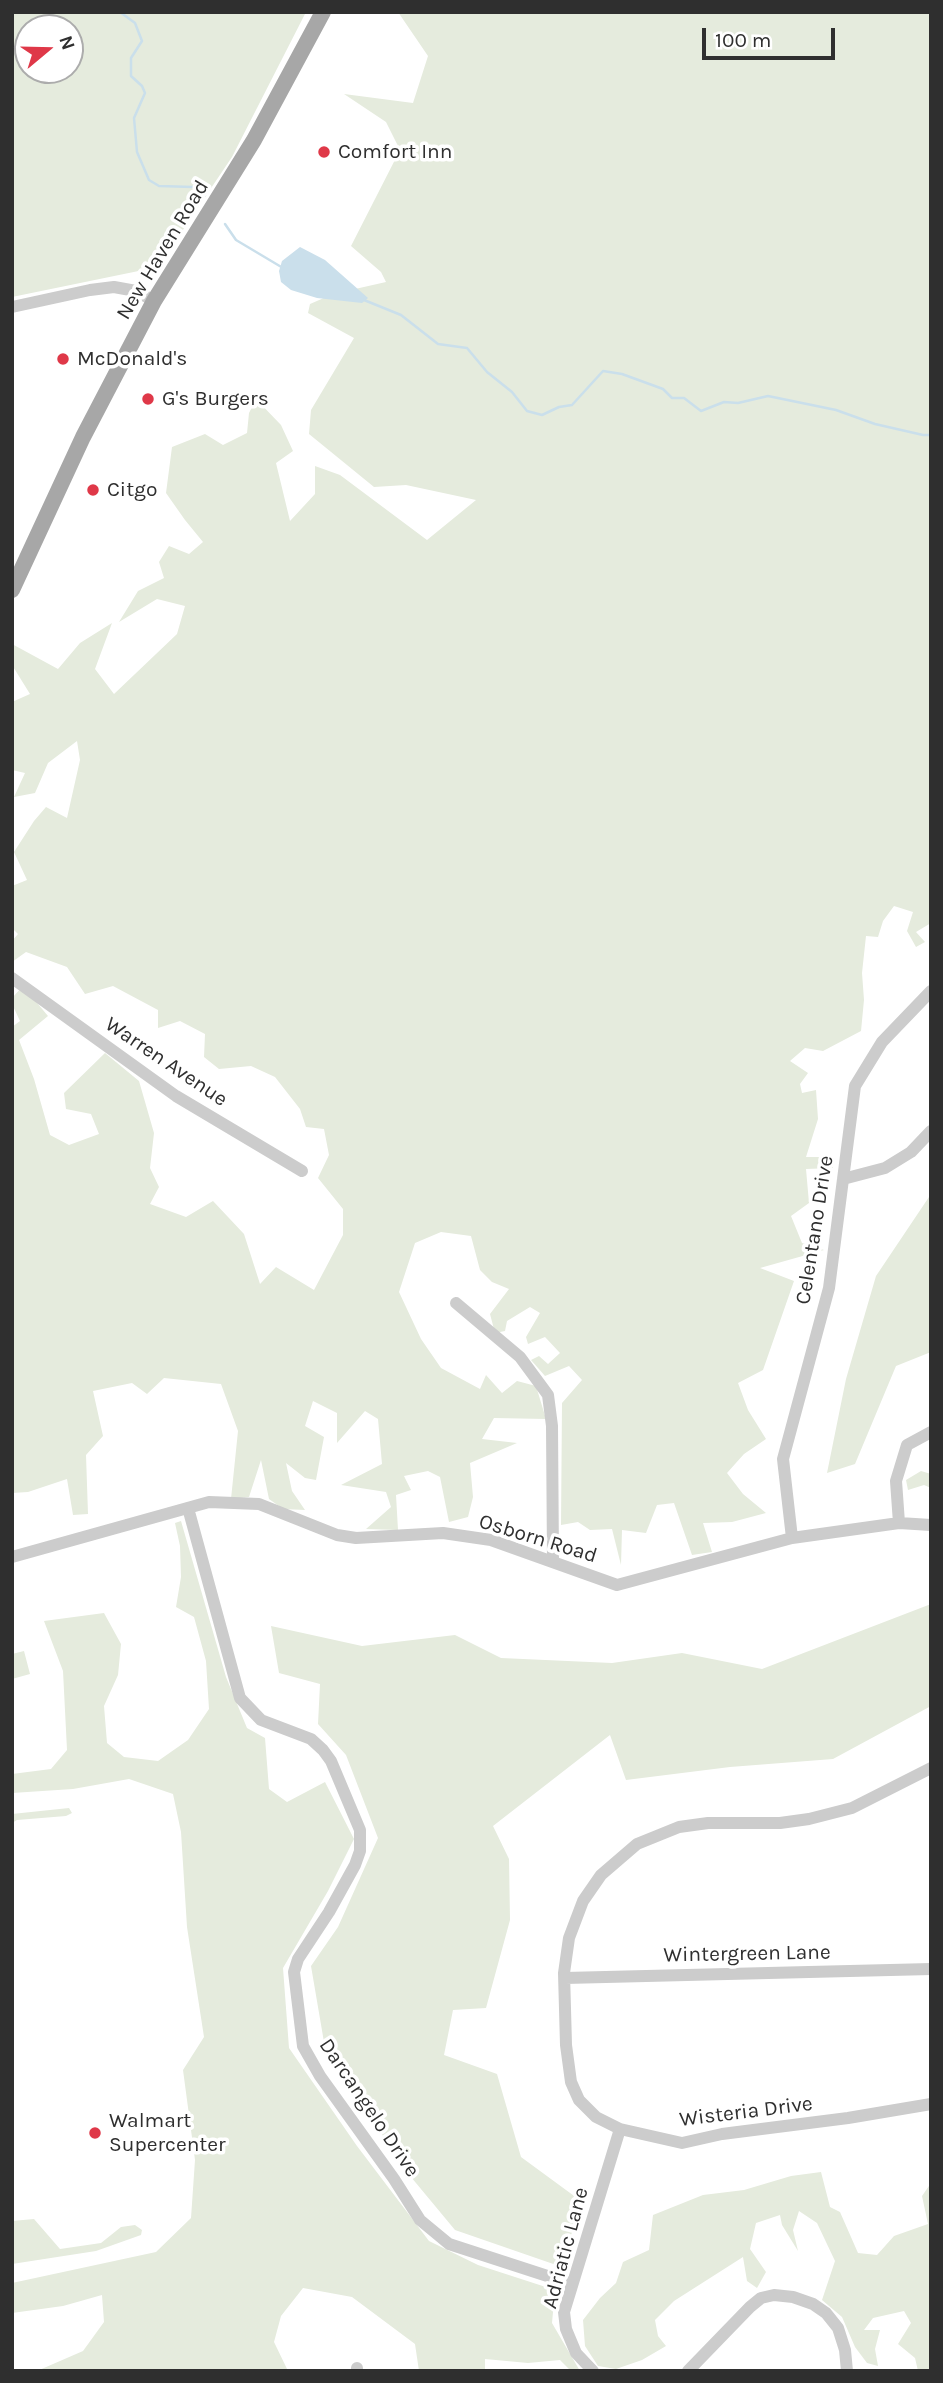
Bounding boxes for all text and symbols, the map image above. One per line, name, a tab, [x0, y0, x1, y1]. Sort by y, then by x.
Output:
north arrow	[14, 14, 84, 84]
scale bar	[705, 14, 838, 58]
text: 100 m	[715, 28, 772, 52]
text: N	[54, 33, 80, 53]
place label: Comfort Inn	[338, 139, 452, 165]
marker: Comfort Inn	[316, 144, 332, 160]
street label: New Haven Road	[111, 176, 215, 324]
place label: McDonald's	[77, 346, 187, 372]
marker: McDonald's	[55, 351, 71, 367]
place label: G's Burgers	[162, 386, 269, 412]
marker: G's Burgers	[140, 391, 156, 407]
place label: Citgo	[107, 477, 157, 503]
marker: Citgo	[85, 482, 101, 498]
street label: Warren Avenue	[100, 1012, 232, 1112]
street label: Celentano Drive	[791, 1154, 839, 1306]
street label: Osborn Road	[476, 1509, 600, 1569]
street label: Wintergreen Lane	[663, 1940, 831, 1968]
street label: Darcangelo Drive	[313, 2034, 425, 2182]
street label: Wisteria Drive	[678, 2091, 814, 2133]
place label: Walmart Supercenter	[109, 2108, 226, 2158]
marker: Walmart Supercenter	[87, 2125, 103, 2141]
street label: Adriatic Lane	[538, 2184, 594, 2312]

